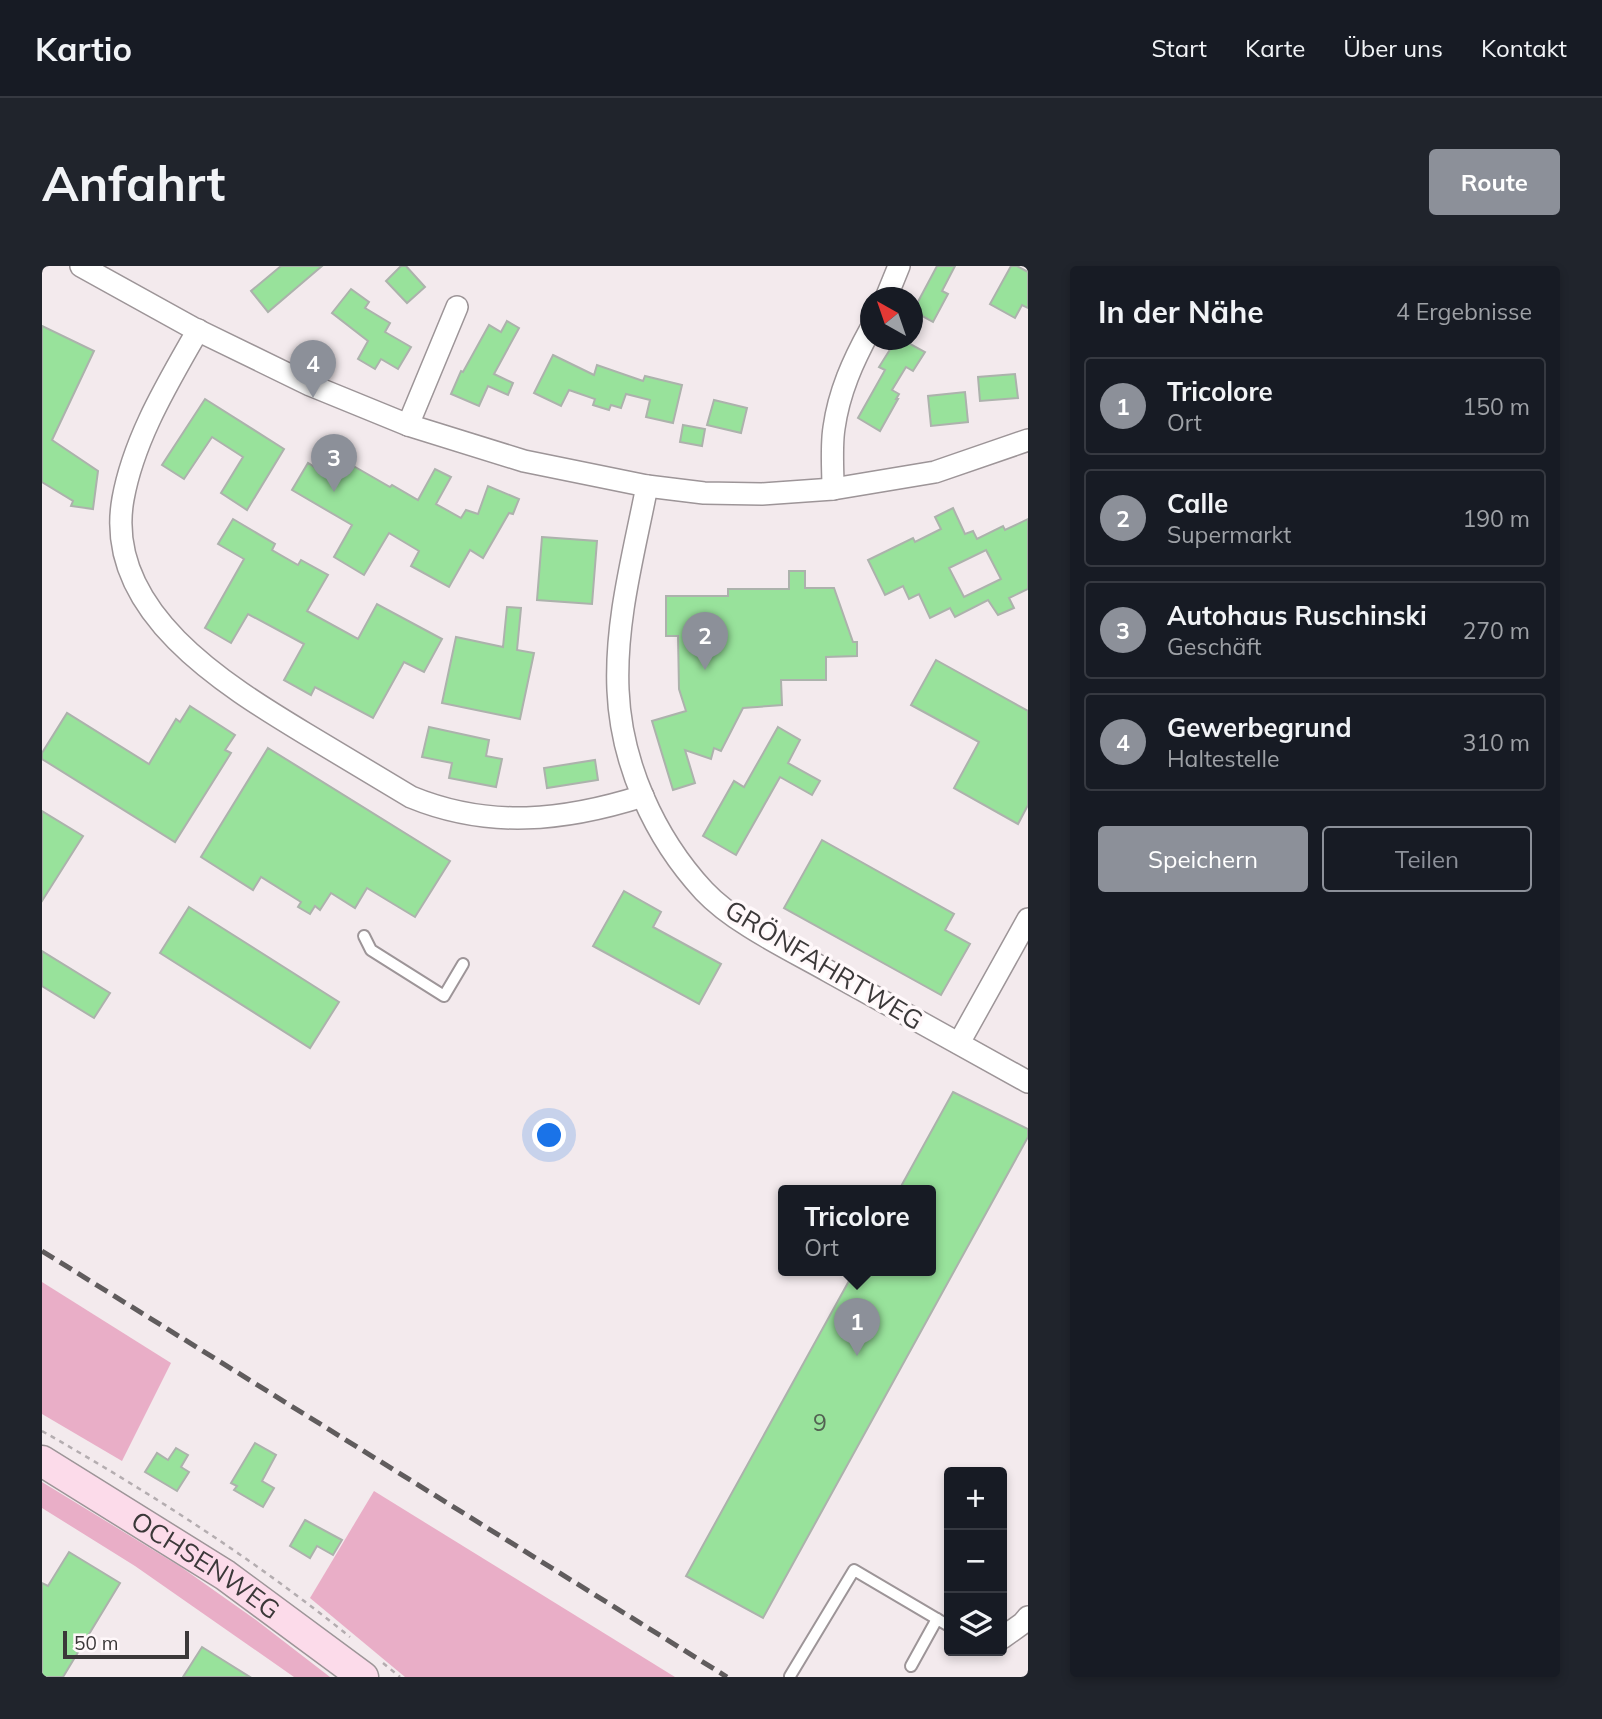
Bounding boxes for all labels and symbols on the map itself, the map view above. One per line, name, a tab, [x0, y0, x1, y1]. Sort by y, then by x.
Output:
north arrow	[860, 287, 923, 350]
pin: 4	[290, 340, 336, 398]
pin: 3	[311, 434, 357, 492]
pin: 2	[682, 612, 728, 670]
street label: GRÖNFAHRTWEG	[719, 892, 929, 1037]
your location	[532, 1118, 566, 1152]
pin: 1	[834, 1298, 880, 1356]
house number: 9	[813, 1408, 827, 1437]
street label: OCHSENWEG	[125, 1504, 287, 1626]
scale bar	[63, 1628, 189, 1660]

